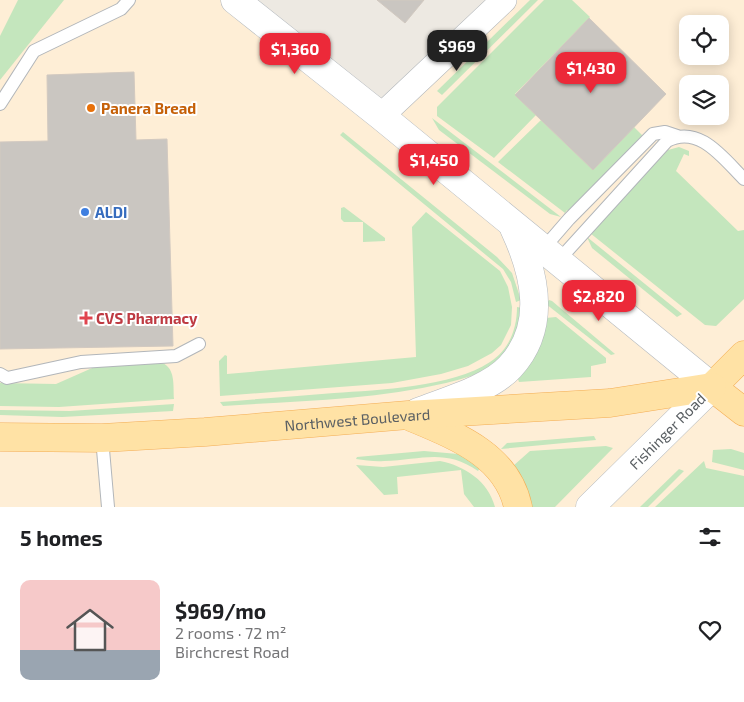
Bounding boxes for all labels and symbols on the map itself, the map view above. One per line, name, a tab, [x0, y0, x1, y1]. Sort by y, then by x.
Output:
pin: $969	[427, 30, 487, 72]
pin: $1,360	[254, 32, 336, 75]
pin: $1,430	[550, 52, 632, 94]
place label: Panera Bread	[101, 99, 196, 117]
marker: Panera Bread	[85, 102, 97, 114]
pin: $1,450	[393, 144, 475, 186]
place label: ALDI	[95, 203, 127, 221]
marker: ALDI	[79, 206, 91, 218]
pin: $2,820	[558, 280, 640, 322]
place label: CVS Pharmacy	[96, 309, 198, 328]
marker: CVS Pharmacy	[80, 312, 92, 324]
street label: Fishinger Road	[625, 389, 709, 473]
street label: Northwest Boulevard	[284, 405, 431, 434]

